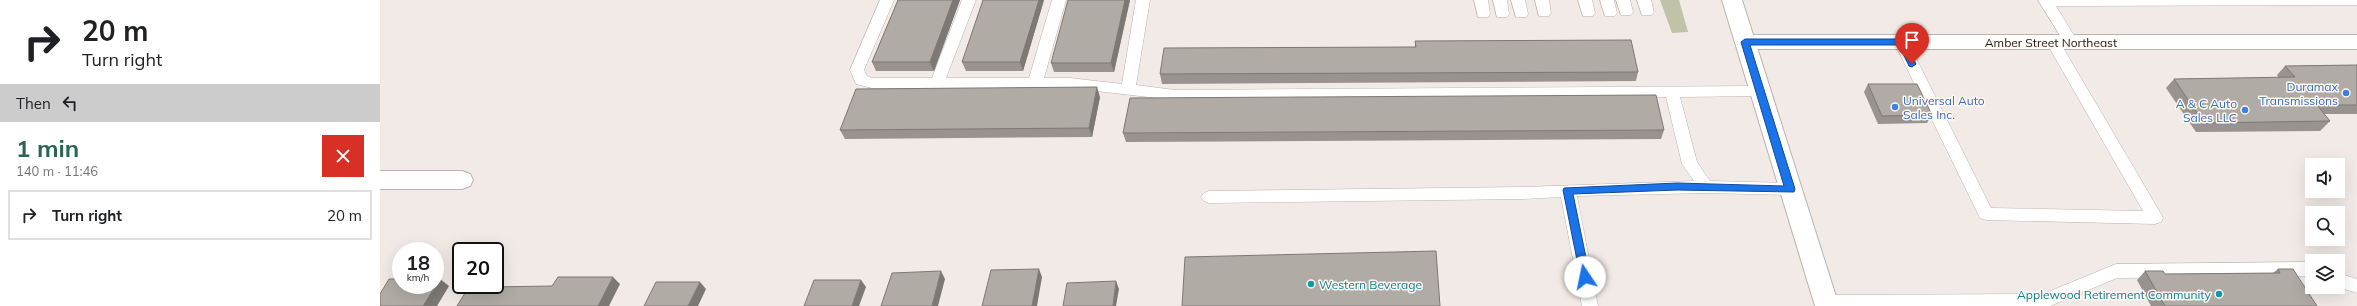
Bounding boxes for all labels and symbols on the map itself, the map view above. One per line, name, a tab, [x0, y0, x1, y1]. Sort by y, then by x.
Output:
pin	[1895, 23, 1929, 64]
street label: Amber Street Northeast	[1985, 35, 2117, 50]
place label: Duramax Transmissions	[2259, 79, 2339, 108]
marker: Duramax Transmissions	[2341, 88, 2351, 98]
place label: Universal Auto Sales Inc.	[1903, 93, 1985, 122]
place label: A & C Auto Sales LLC	[2176, 96, 2237, 125]
marker: Universal Auto Sales Inc.	[1890, 102, 1900, 112]
marker: A & C Auto Sales LLC	[2240, 105, 2250, 115]
speed limit sign: 20	[452, 242, 504, 294]
position arrow	[1564, 256, 1606, 298]
place label: Western Beverage	[1319, 277, 1422, 292]
marker: Western Beverage	[1306, 279, 1316, 289]
place label: Applewood Retirement Community	[2017, 287, 2212, 302]
marker: Applewood Retirement Community	[2214, 289, 2224, 299]

